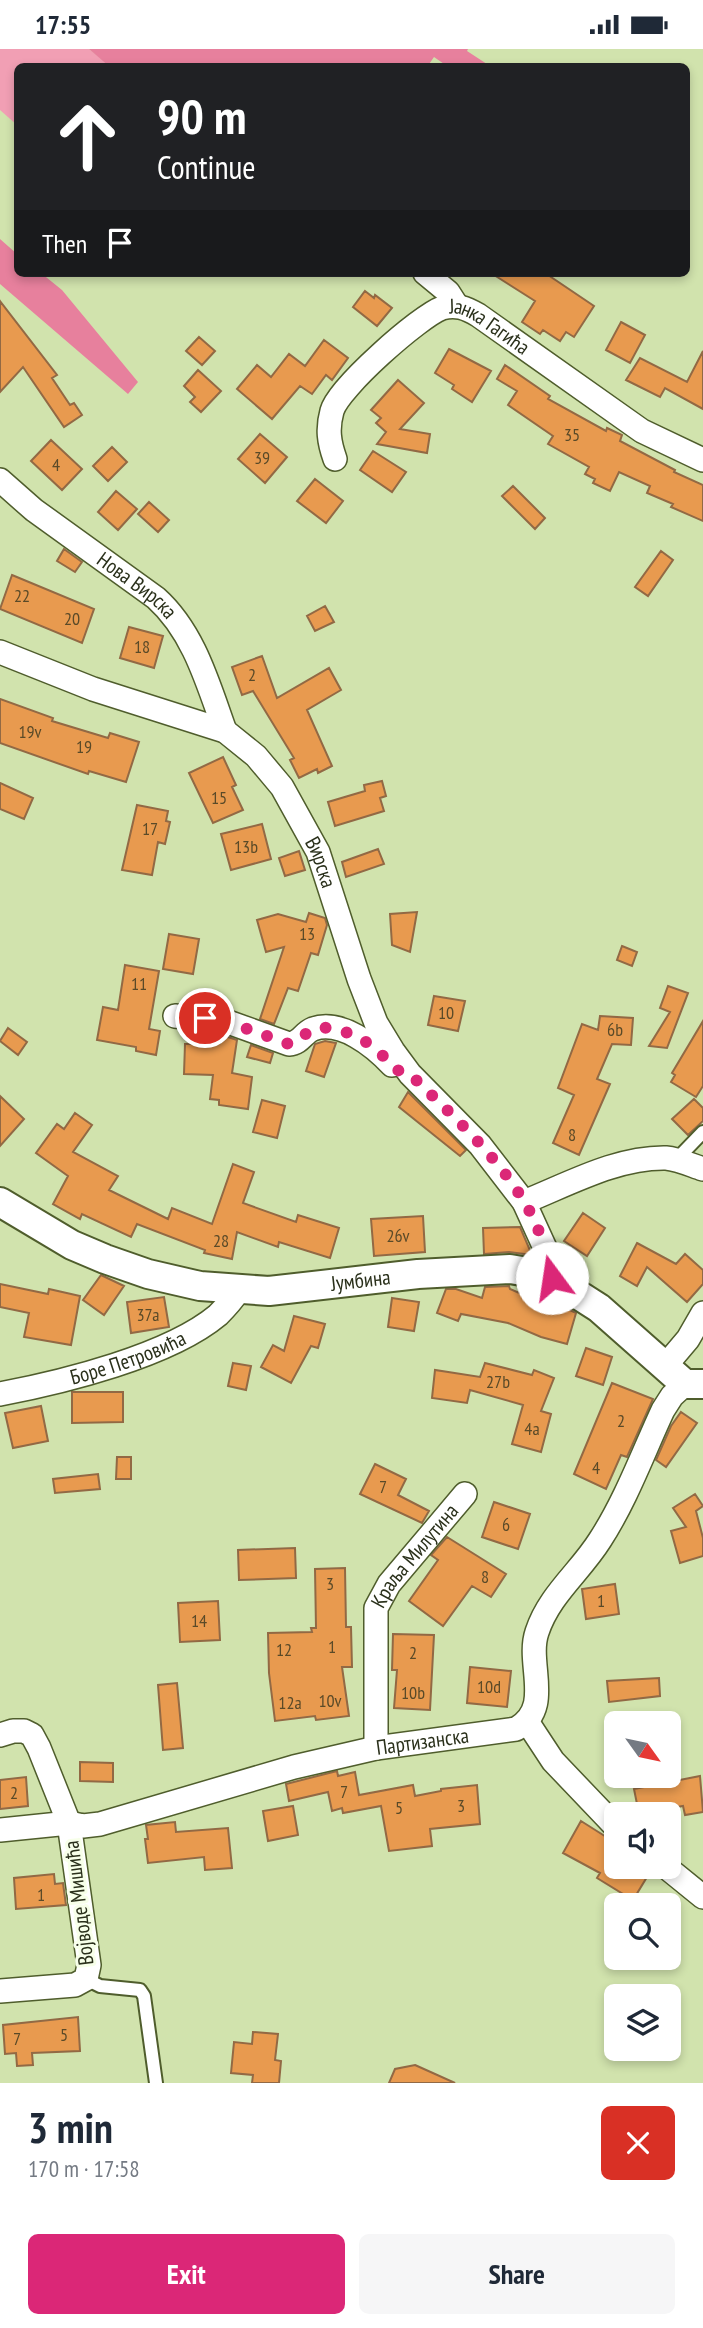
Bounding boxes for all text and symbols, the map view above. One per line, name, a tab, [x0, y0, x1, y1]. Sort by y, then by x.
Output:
text: 17:55	[35, 8, 91, 41]
text: 90 m	[157, 84, 246, 148]
icon: ahead	[42, 91, 133, 182]
text: Continue	[157, 146, 256, 188]
icon: arrive	[101, 224, 139, 262]
text: Then	[42, 227, 87, 260]
street label: Јанка Гагића	[448, 292, 535, 360]
house number: 35	[564, 423, 580, 446]
house number: 39	[254, 446, 270, 469]
house number: 4	[52, 453, 60, 476]
street label: Нова Вирска	[92, 546, 183, 624]
house number: 22	[14, 584, 30, 607]
house number: 20	[64, 607, 80, 630]
house number: 18	[134, 635, 150, 658]
house number: 2	[248, 663, 256, 686]
house number: 19v	[18, 720, 42, 743]
house number: 19	[76, 735, 92, 758]
house number: 15	[211, 786, 227, 809]
house number: 17	[142, 817, 158, 840]
street label: Вирска	[299, 832, 343, 891]
house number: 13b	[234, 835, 258, 858]
house number: 13	[299, 922, 315, 945]
house number: 11	[131, 972, 147, 995]
pin	[175, 988, 235, 1048]
icon: arrive	[186, 999, 224, 1037]
house number: 10	[438, 1001, 454, 1024]
house number: 6b	[607, 1018, 623, 1041]
house number: 8	[568, 1123, 576, 1146]
house number: 26v	[386, 1224, 410, 1247]
house number: 28	[213, 1229, 229, 1252]
position arrow	[515, 1241, 589, 1315]
street label: Јумбина	[328, 1263, 392, 1297]
house number: 37a	[136, 1303, 160, 1326]
street label: Боре Петровића	[67, 1324, 190, 1391]
house number: 27b	[486, 1370, 510, 1393]
house number: 2	[617, 1409, 625, 1432]
house number: 4a	[524, 1417, 540, 1440]
house number: 4	[592, 1456, 600, 1479]
house number: 7	[379, 1475, 387, 1498]
street label: Краља Милутина	[365, 1498, 464, 1612]
house number: 6	[502, 1513, 510, 1536]
house number: 8	[481, 1565, 489, 1588]
house number: 3	[326, 1572, 334, 1595]
house number: 1	[597, 1589, 605, 1612]
house number: 14	[191, 1609, 207, 1632]
house number: 1	[328, 1635, 336, 1658]
house number: 12	[276, 1638, 292, 1661]
house number: 2	[409, 1641, 417, 1664]
house number: 10d	[477, 1675, 501, 1698]
house number: 10b	[401, 1681, 425, 1704]
house number: 10v	[318, 1689, 342, 1712]
house number: 12a	[278, 1691, 302, 1714]
north arrow	[604, 1711, 681, 1789]
map controls	[604, 1711, 681, 2061]
street label: Партизанска	[374, 1722, 470, 1761]
house number: 7	[340, 1780, 348, 1803]
house number: 2	[10, 1781, 18, 1804]
house number: 3	[457, 1794, 465, 1817]
house number: 5	[395, 1796, 403, 1819]
button: sound	[604, 1802, 681, 1879]
street label: Војводе Мишића	[57, 1839, 100, 1967]
house number: 1	[37, 1883, 45, 1906]
button: search	[604, 1893, 681, 1970]
button: layers	[604, 1984, 681, 2061]
house number: 5	[60, 2023, 68, 2046]
house number: 7	[13, 2027, 21, 2050]
text: 3 min	[28, 2100, 113, 2155]
button: close	[601, 2106, 675, 2180]
text: 170 m · 17:58	[28, 2154, 140, 2183]
button: Exit	[28, 2234, 345, 2314]
button: Share	[359, 2234, 675, 2314]

